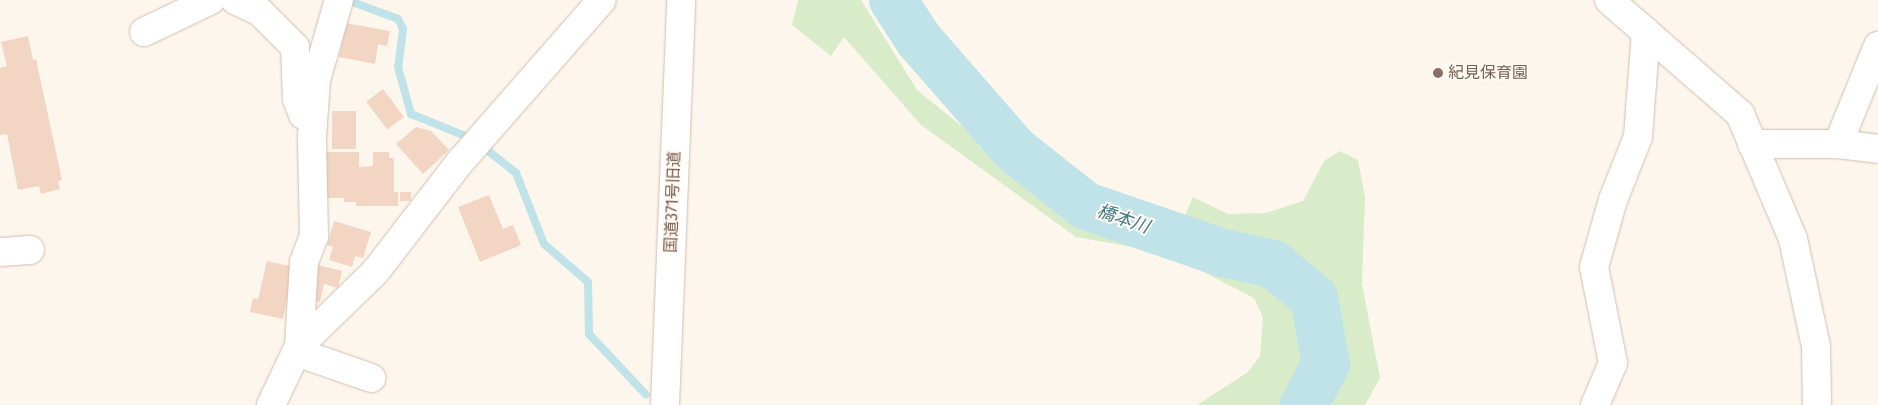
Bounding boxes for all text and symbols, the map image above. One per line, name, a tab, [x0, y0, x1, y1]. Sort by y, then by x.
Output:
place label: 紀見保育園	[1448, 63, 1528, 83]
marker: 紀見保育園	[1432, 67, 1444, 79]
street label: 国道371号旧道	[662, 151, 684, 253]
water label: 橋本川	[1094, 200, 1152, 238]

